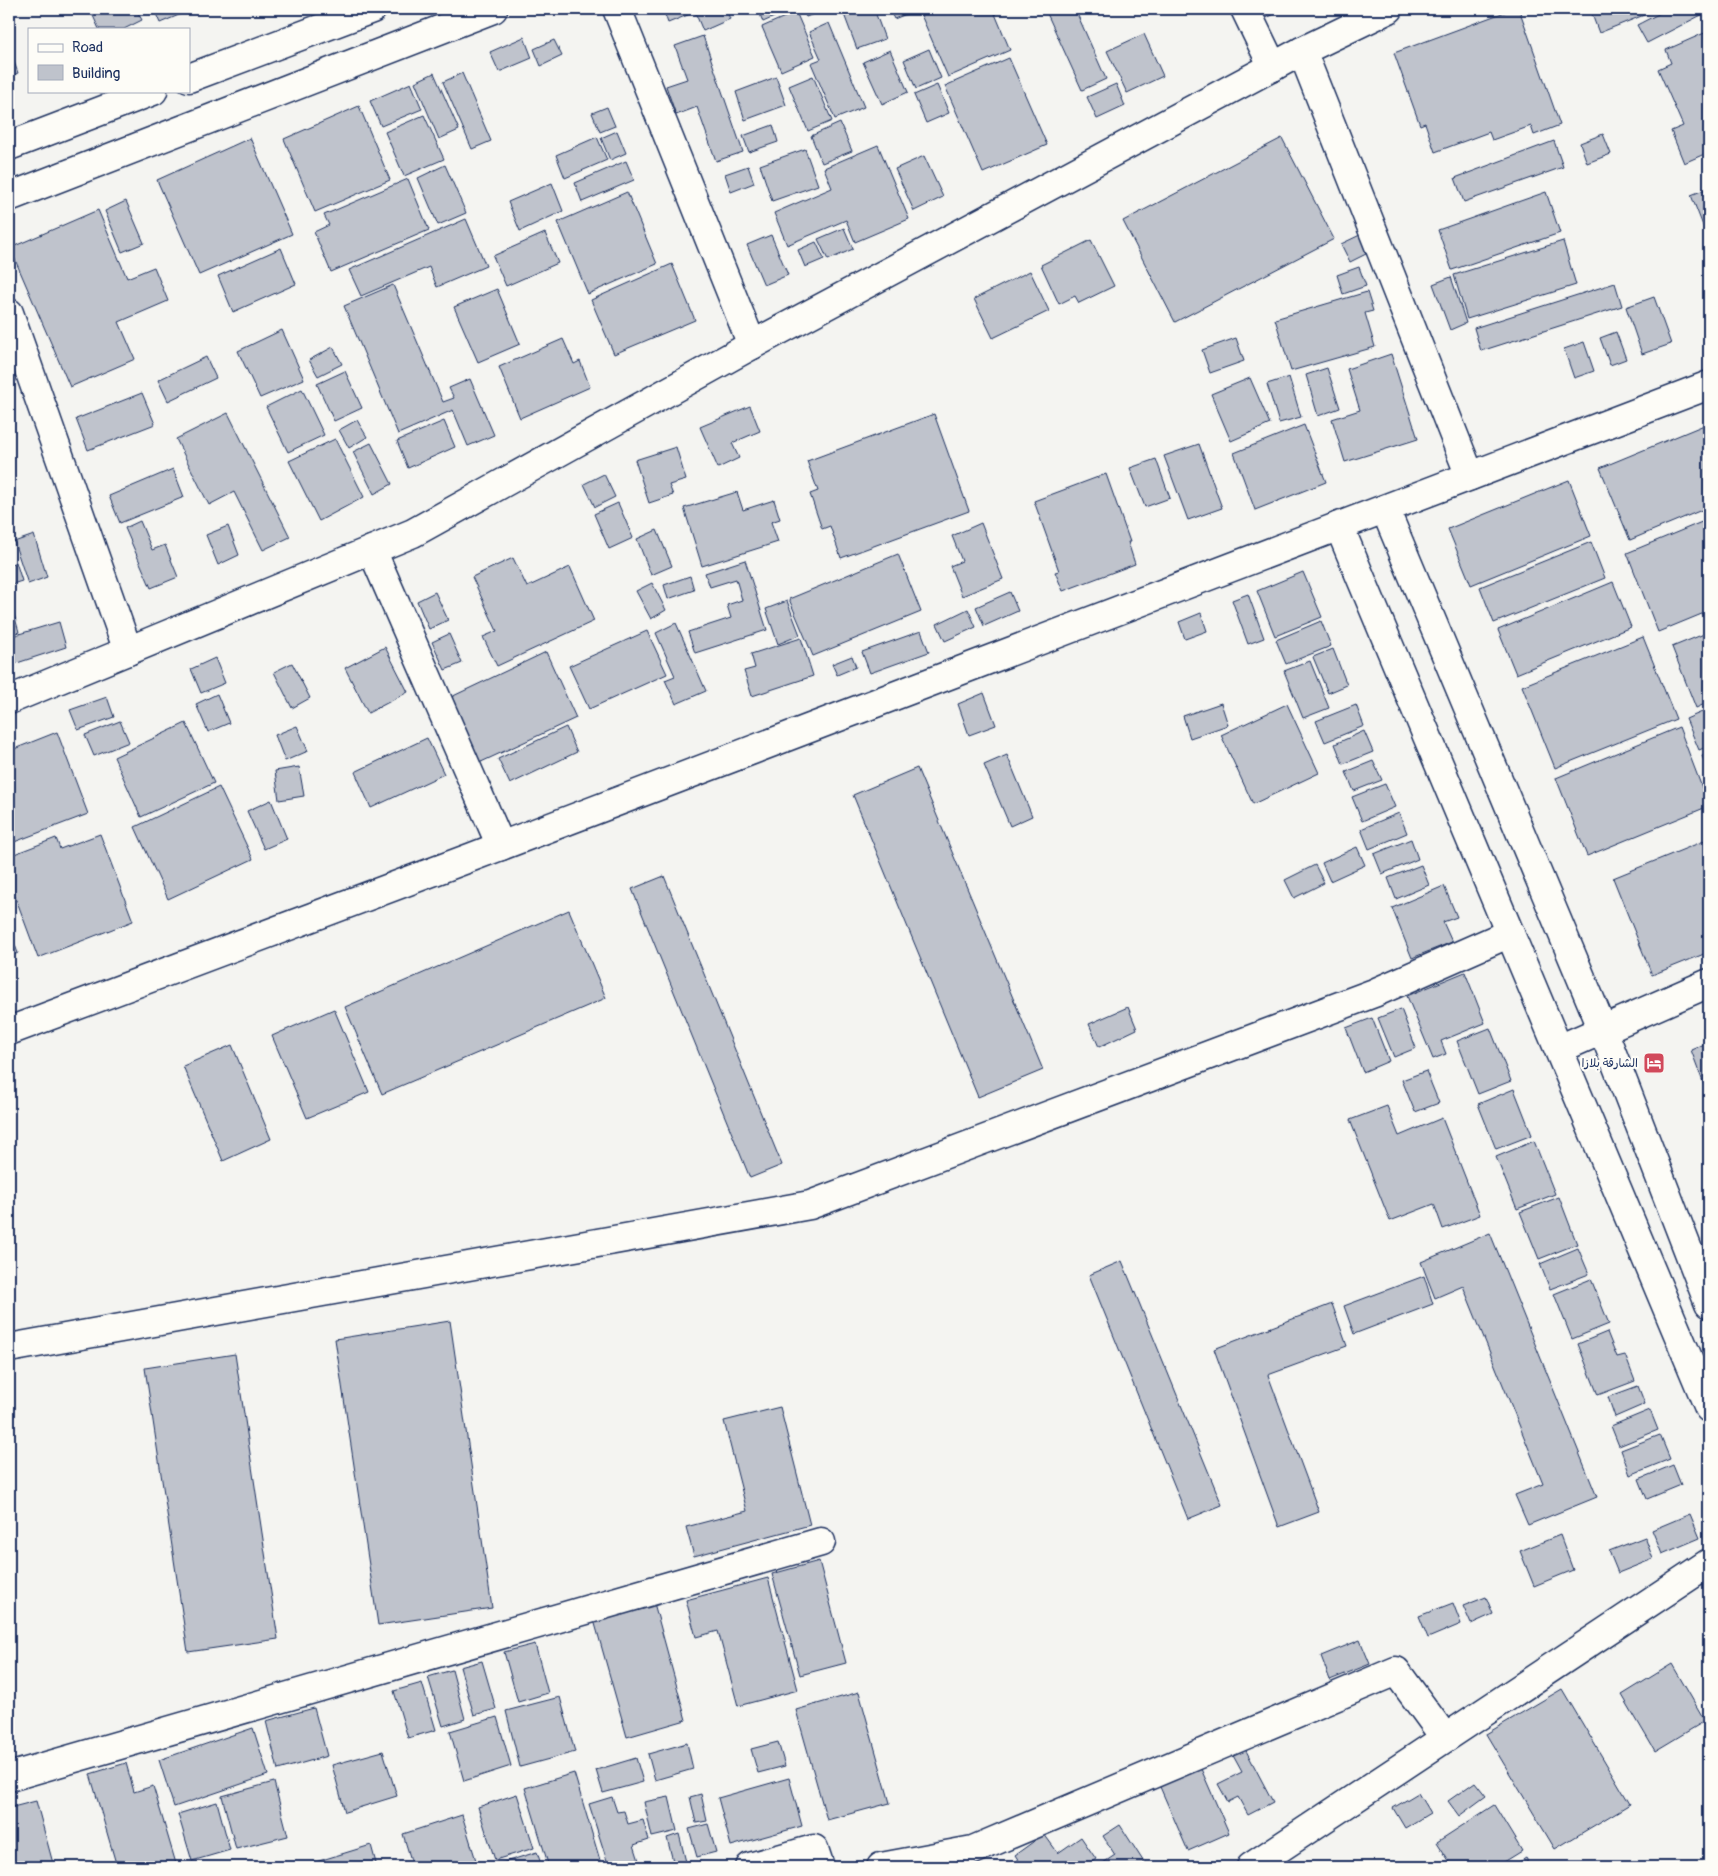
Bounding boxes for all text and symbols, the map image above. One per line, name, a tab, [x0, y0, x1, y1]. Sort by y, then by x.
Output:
legend	[28, 28, 190, 92]
text: Road	[72, 38, 103, 57]
text: Building	[72, 64, 120, 83]
hotel icon: الشارقة بلازا	[1642, 1051, 1666, 1075]
place label: الشارقة بلازا	[1582, 1056, 1638, 1071]

